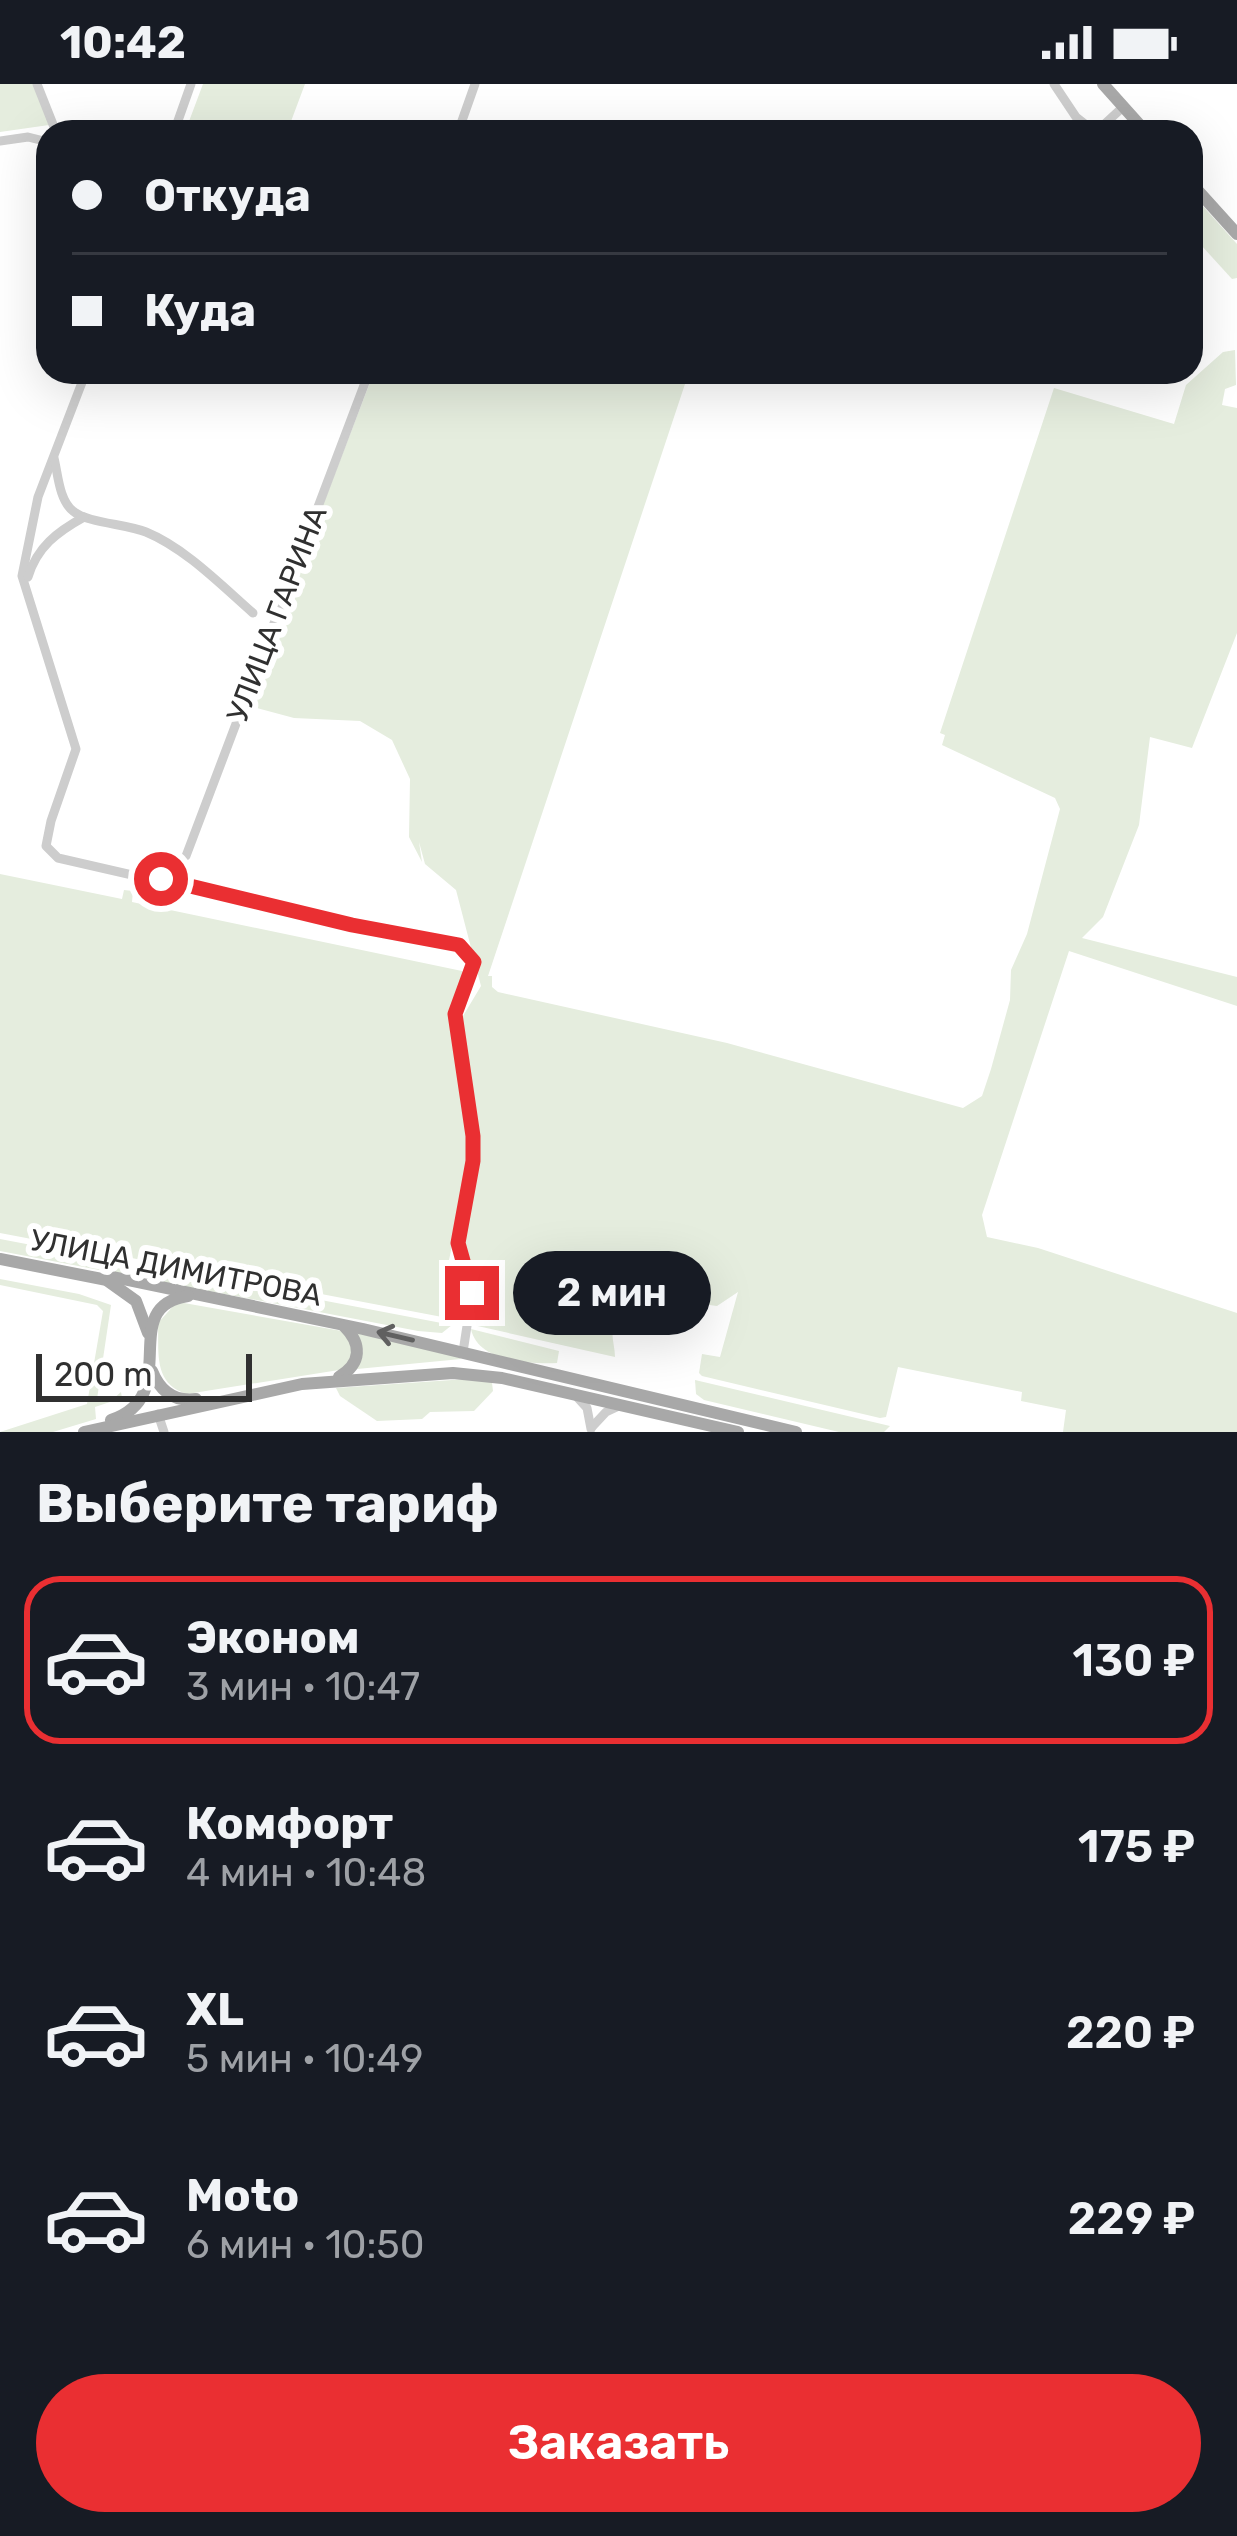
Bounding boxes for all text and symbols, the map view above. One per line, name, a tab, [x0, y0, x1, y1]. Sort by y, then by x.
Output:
text: 10:42	[60, 16, 186, 69]
text: Откуда	[144, 169, 311, 222]
text: Куда	[144, 284, 256, 337]
street label: УЛИЦА ГАРИНА	[219, 501, 335, 727]
route start	[134, 852, 188, 906]
street label: УЛИЦА ДИМИТРОВА	[27, 1222, 325, 1314]
callout: 2 мин	[514, 1251, 712, 1335]
route end	[445, 1266, 499, 1320]
text: 2 мин	[557, 1270, 667, 1316]
one-way arrow	[377, 1324, 415, 1347]
scale bar	[36, 1348, 252, 1401]
text: 200 m	[54, 1355, 153, 1394]
text: Выберите тариф	[36, 1472, 499, 1536]
icon: car	[42, 1606, 150, 1714]
text: Эконом	[186, 1611, 360, 1664]
text: 130 ₽	[1073, 1634, 1195, 1687]
text: 3 мин · 10:47	[186, 1664, 420, 1710]
icon: car	[42, 1792, 150, 1900]
text: Комфорт	[186, 1797, 393, 1850]
text: 175 ₽	[1078, 1820, 1195, 1873]
text: 4 мин · 10:48	[186, 1850, 426, 1896]
icon: car	[42, 1978, 150, 2086]
text: XL	[186, 1983, 244, 2036]
text: 220 ₽	[1066, 2006, 1195, 2059]
text: 5 мин · 10:49	[186, 2036, 423, 2082]
icon: car	[42, 2164, 150, 2272]
text: Moto	[186, 2169, 299, 2222]
text: 229 ₽	[1068, 2192, 1195, 2245]
text: 6 мин · 10:50	[186, 2222, 425, 2268]
button: Заказать	[36, 2374, 1201, 2512]

